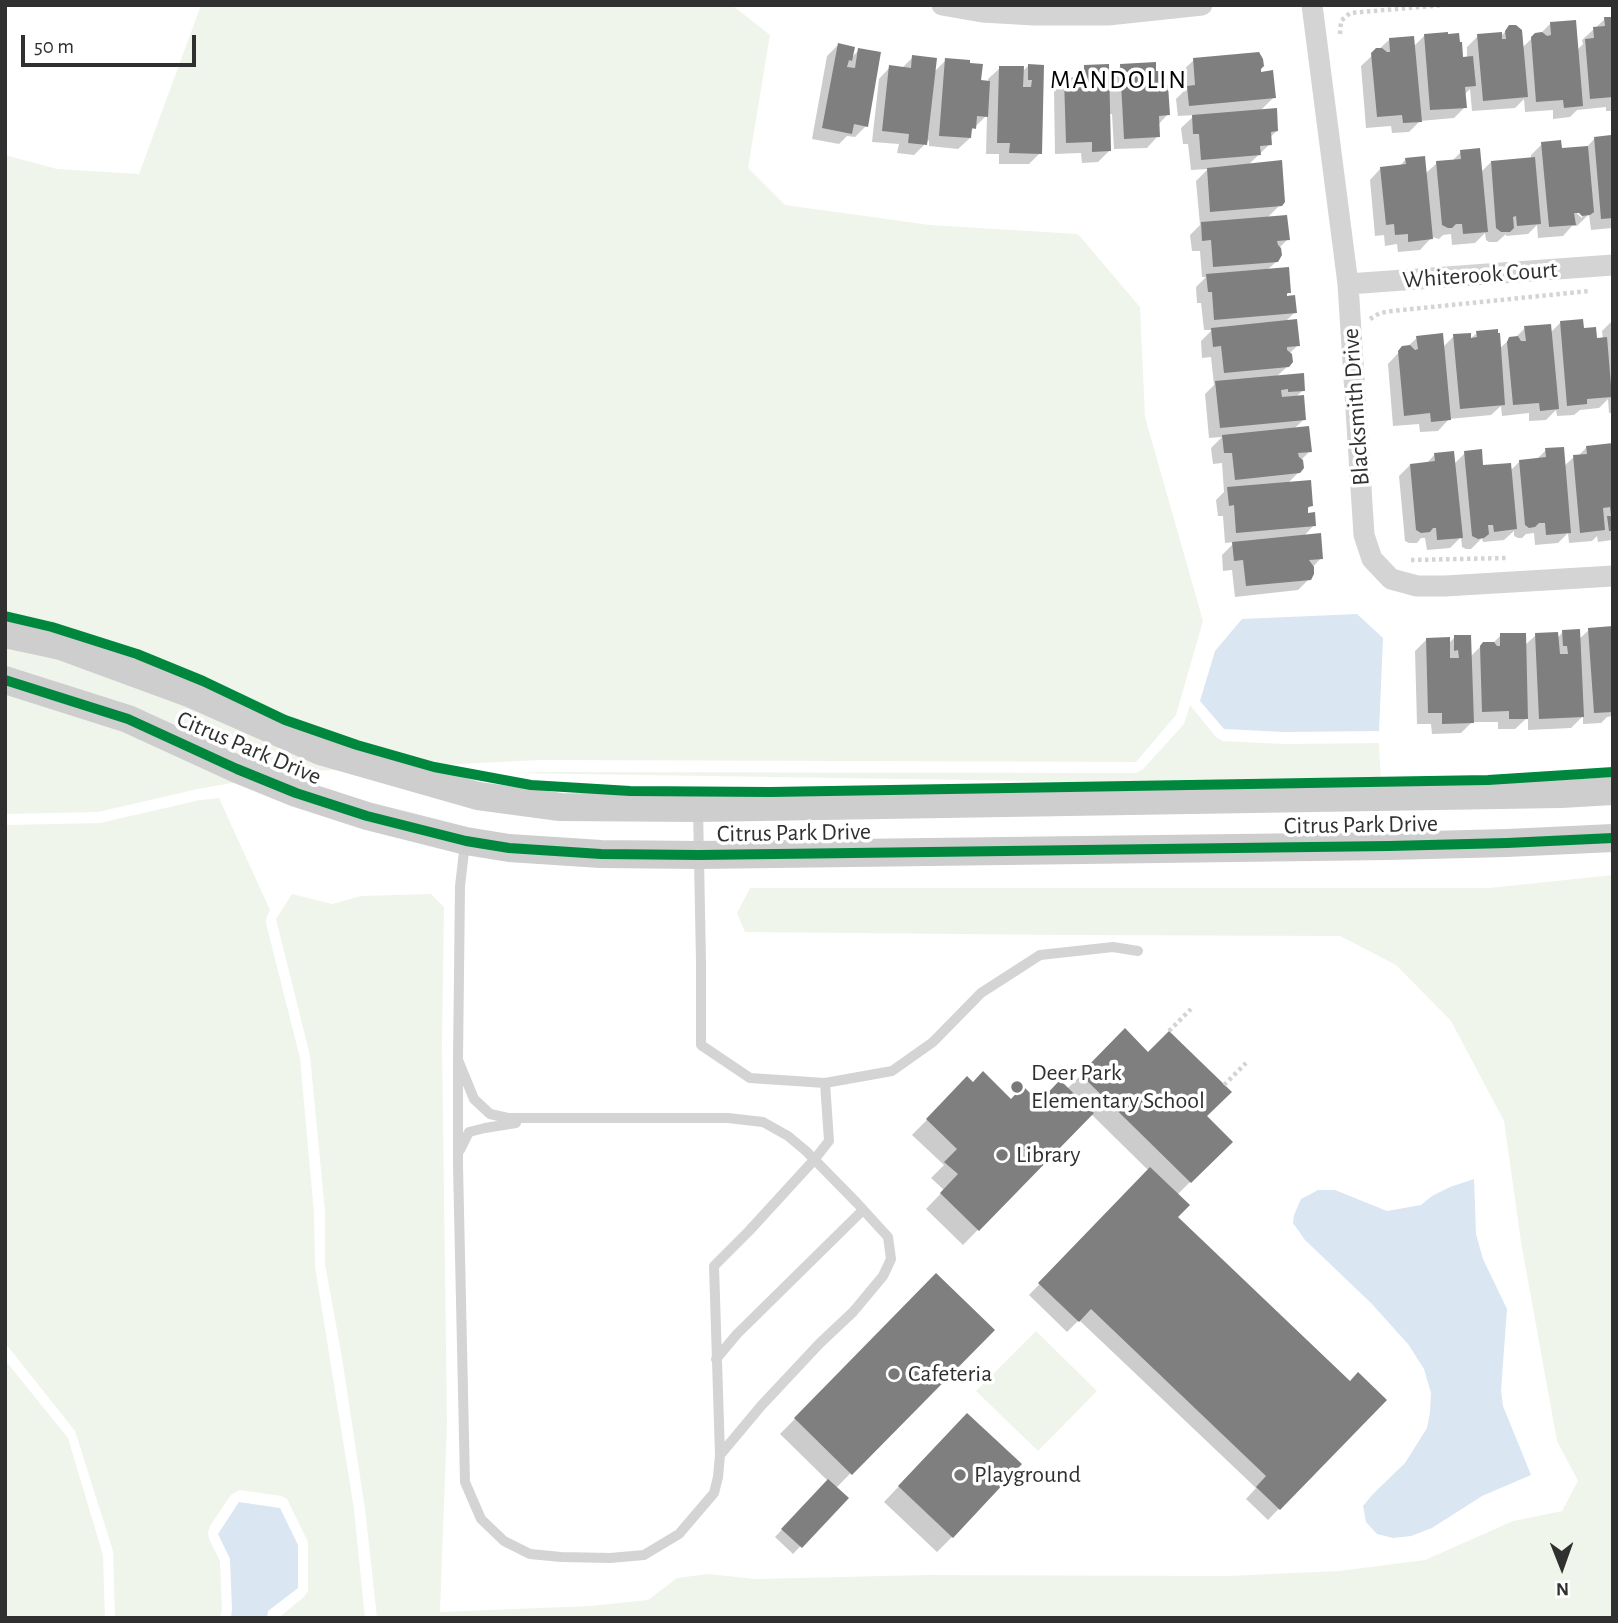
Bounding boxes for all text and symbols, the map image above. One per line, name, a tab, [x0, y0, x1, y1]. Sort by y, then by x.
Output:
scale bar	[24, 21, 200, 65]
text: 50 m	[34, 36, 74, 57]
district label: MANDOLIN	[1051, 64, 1187, 96]
street label: Whiterook Court	[1402, 255, 1558, 295]
street label: Blacksmith Drive	[1336, 327, 1376, 487]
street label: Citrus Park Drive	[172, 705, 326, 791]
street label: Citrus Park Drive	[1284, 809, 1438, 841]
street label: Citrus Park Drive	[717, 817, 871, 849]
place label: Deer Park Elementary School	[1031, 1059, 1205, 1115]
marker: Deer Park Elementary School	[1009, 1079, 1025, 1095]
place label: Library	[1016, 1141, 1081, 1169]
marker: Library	[994, 1147, 1010, 1163]
place label: Cafeteria	[908, 1360, 992, 1388]
marker: Cafeteria	[886, 1366, 902, 1382]
place label: Playground	[974, 1461, 1081, 1489]
marker: Playground	[952, 1467, 968, 1483]
north arrow	[1527, 1532, 1597, 1602]
text: N	[1556, 1579, 1569, 1598]

